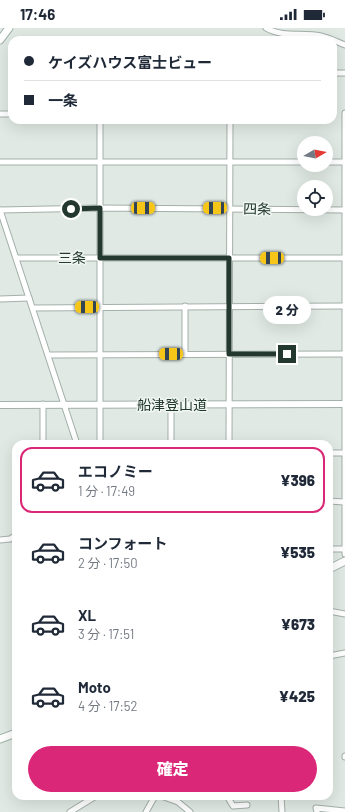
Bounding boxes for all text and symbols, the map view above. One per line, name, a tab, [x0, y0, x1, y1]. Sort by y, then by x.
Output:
text: 17:46	[20, 5, 55, 23]
text: ケイズハウス富士ビュー	[48, 53, 212, 71]
text: 一条	[48, 91, 78, 109]
north arrow	[297, 136, 333, 172]
map controls	[297, 136, 333, 216]
button: locate	[297, 180, 333, 216]
route start	[62, 200, 80, 218]
street label: 四条	[243, 200, 271, 217]
car	[131, 202, 155, 214]
car	[203, 202, 227, 214]
street label: 三条	[58, 249, 86, 266]
car	[260, 252, 284, 264]
callout: 2 分	[263, 296, 311, 324]
car	[75, 301, 99, 313]
text: 2 分	[276, 302, 298, 318]
route end	[278, 345, 296, 363]
car	[159, 348, 183, 360]
street label: 船津登山道	[137, 396, 207, 413]
icon: car	[30, 462, 66, 498]
text: エコノミー	[78, 462, 153, 480]
text: ¥396	[280, 471, 315, 489]
text: 1 分 · 17:49	[78, 483, 135, 499]
icon: car	[30, 534, 66, 570]
text: コンフォート	[78, 534, 168, 552]
text: ¥535	[280, 543, 315, 561]
text: 2 分 · 17:50	[78, 555, 138, 571]
icon: car	[30, 606, 66, 642]
text: XL	[78, 606, 96, 624]
text: ¥673	[281, 615, 315, 633]
text: 3 分 · 17:51	[78, 626, 134, 642]
icon: car	[30, 678, 66, 714]
text: Moto	[78, 678, 111, 696]
text: ¥425	[279, 687, 315, 705]
text: 4 分 · 17:52	[78, 698, 137, 714]
button: 確定	[28, 746, 317, 792]

